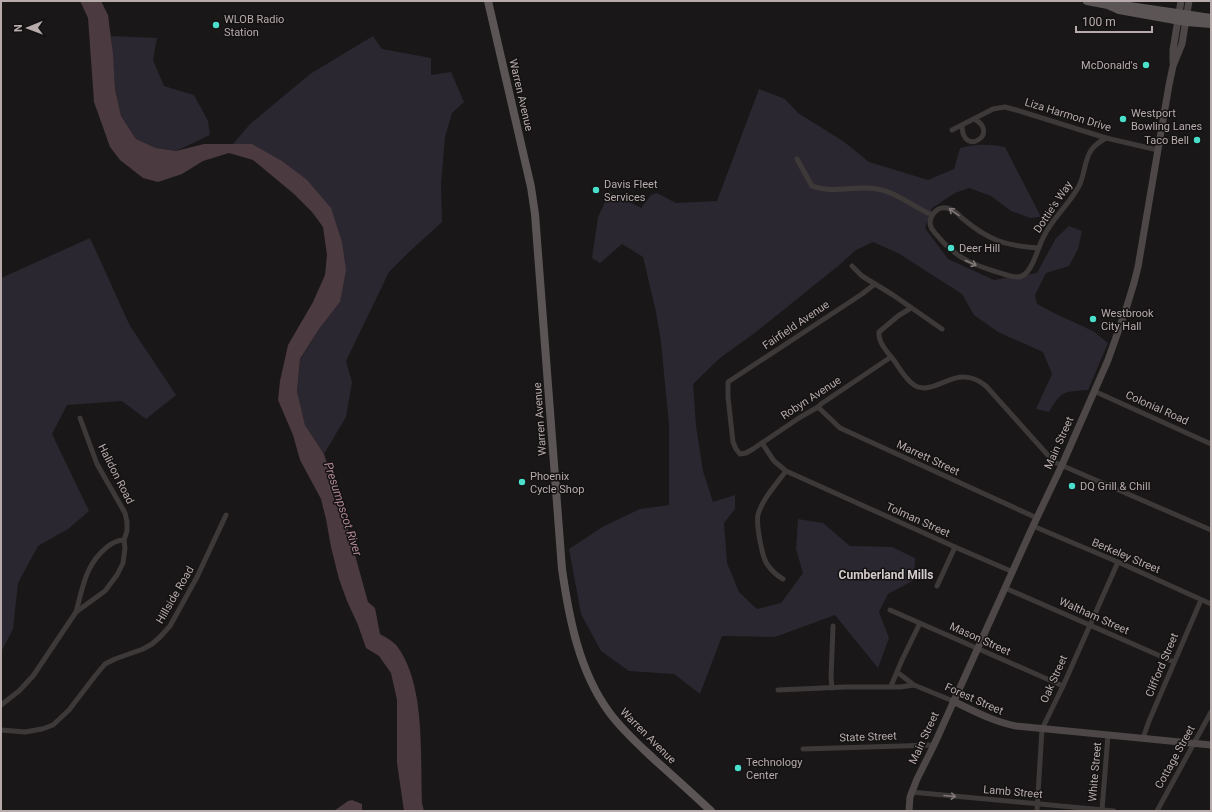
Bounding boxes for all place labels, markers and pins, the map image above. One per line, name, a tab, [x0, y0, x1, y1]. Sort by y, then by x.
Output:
place label: WLOB Radio Station	[224, 13, 284, 39]
marker: WLOB Radio Station	[211, 20, 221, 30]
place label: McDonald's	[1081, 59, 1138, 72]
marker: McDonald's	[1141, 60, 1151, 70]
place label: Westport Bowling Lanes	[1131, 107, 1203, 133]
marker: Westport Bowling Lanes	[1118, 114, 1128, 124]
place label: Taco Bell	[1144, 134, 1189, 147]
marker: Taco Bell	[1192, 135, 1202, 145]
place label: Davis Fleet Services	[604, 178, 658, 204]
marker: Davis Fleet Services	[591, 185, 601, 195]
place label: Deer Hill	[959, 242, 1000, 255]
marker: Deer Hill	[946, 243, 956, 253]
place label: Westbrook City Hall	[1101, 307, 1154, 333]
marker: Westbrook City Hall	[1088, 314, 1098, 324]
place label: Phoenix Cycle Shop	[530, 470, 584, 496]
marker: Phoenix Cycle Shop	[517, 477, 527, 487]
place label: DQ Grill & Chill	[1080, 480, 1150, 493]
marker: DQ Grill & Chill	[1067, 481, 1077, 491]
place label: Technology Center	[746, 756, 803, 782]
marker: Technology Center	[733, 763, 743, 773]

